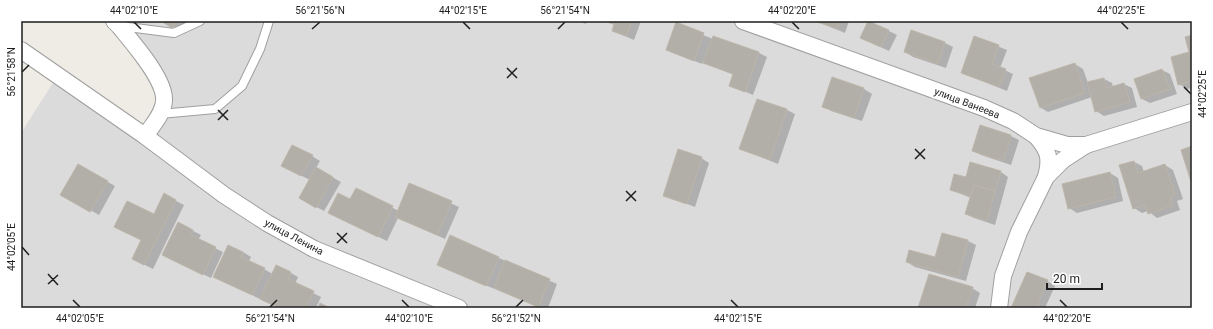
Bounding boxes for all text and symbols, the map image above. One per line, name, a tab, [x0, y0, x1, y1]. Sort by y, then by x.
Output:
text: 44°02'10"E	[110, 5, 158, 16]
text: 56°21'56"N	[295, 5, 345, 16]
text: 44°02'15"E	[439, 5, 487, 16]
text: 56°21'54"N	[540, 5, 590, 16]
text: 44°02'20"E	[768, 5, 816, 16]
text: 44°02'25"E	[1097, 5, 1145, 16]
text: 56°21'58"N	[6, 47, 17, 97]
text: 44°02'25"E	[1197, 70, 1208, 118]
street label: улица Ванеева	[933, 85, 1001, 121]
street label: улица Ленина	[263, 217, 325, 257]
text: 44°02'05"E	[6, 223, 17, 271]
scale bar	[1047, 265, 1102, 291]
text: 20 m	[1053, 272, 1080, 286]
text: 44°02'05"E	[56, 313, 104, 324]
text: 56°21'54"N	[245, 313, 295, 324]
text: 44°02'10"E	[385, 313, 433, 324]
text: 56°21'52"N	[491, 313, 541, 324]
text: 44°02'15"E	[714, 313, 762, 324]
text: 44°02'20"E	[1043, 313, 1091, 324]

